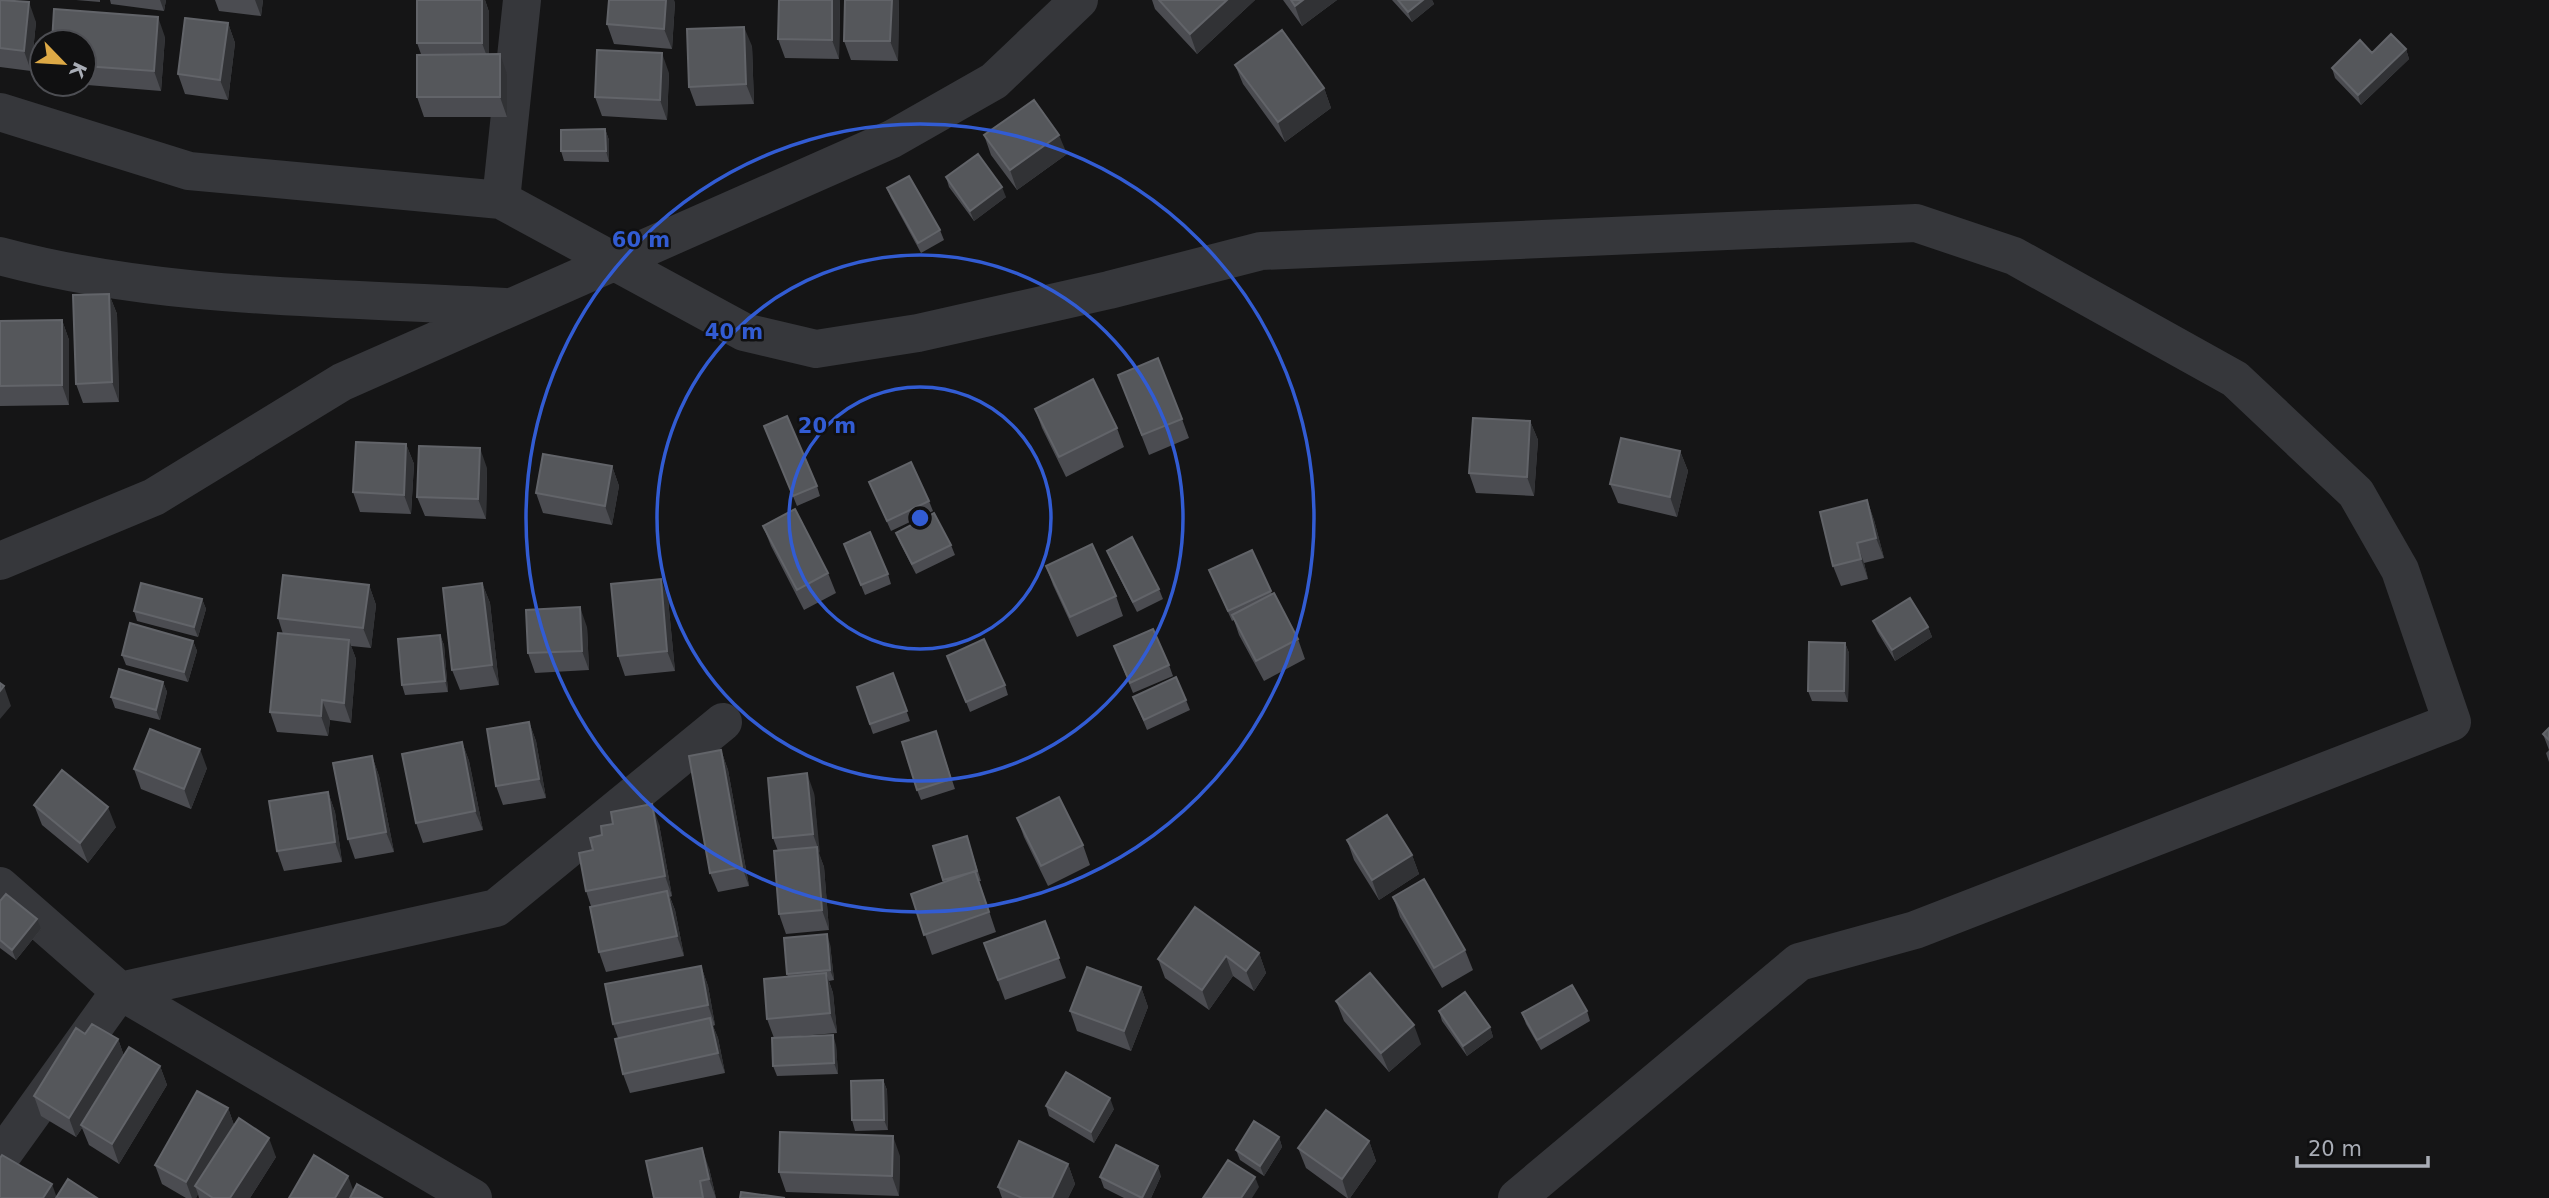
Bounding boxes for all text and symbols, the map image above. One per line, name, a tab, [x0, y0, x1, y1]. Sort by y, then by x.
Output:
north arrow	[28, 28, 98, 98]
text: K	[65, 59, 91, 83]
text: 60 m	[612, 228, 670, 252]
text: 40 m	[705, 320, 763, 344]
text: 20 m	[798, 414, 856, 438]
centre of rings	[908, 506, 932, 530]
scale bar	[2297, 1124, 2428, 1168]
text: 20 m	[2308, 1137, 2362, 1161]

